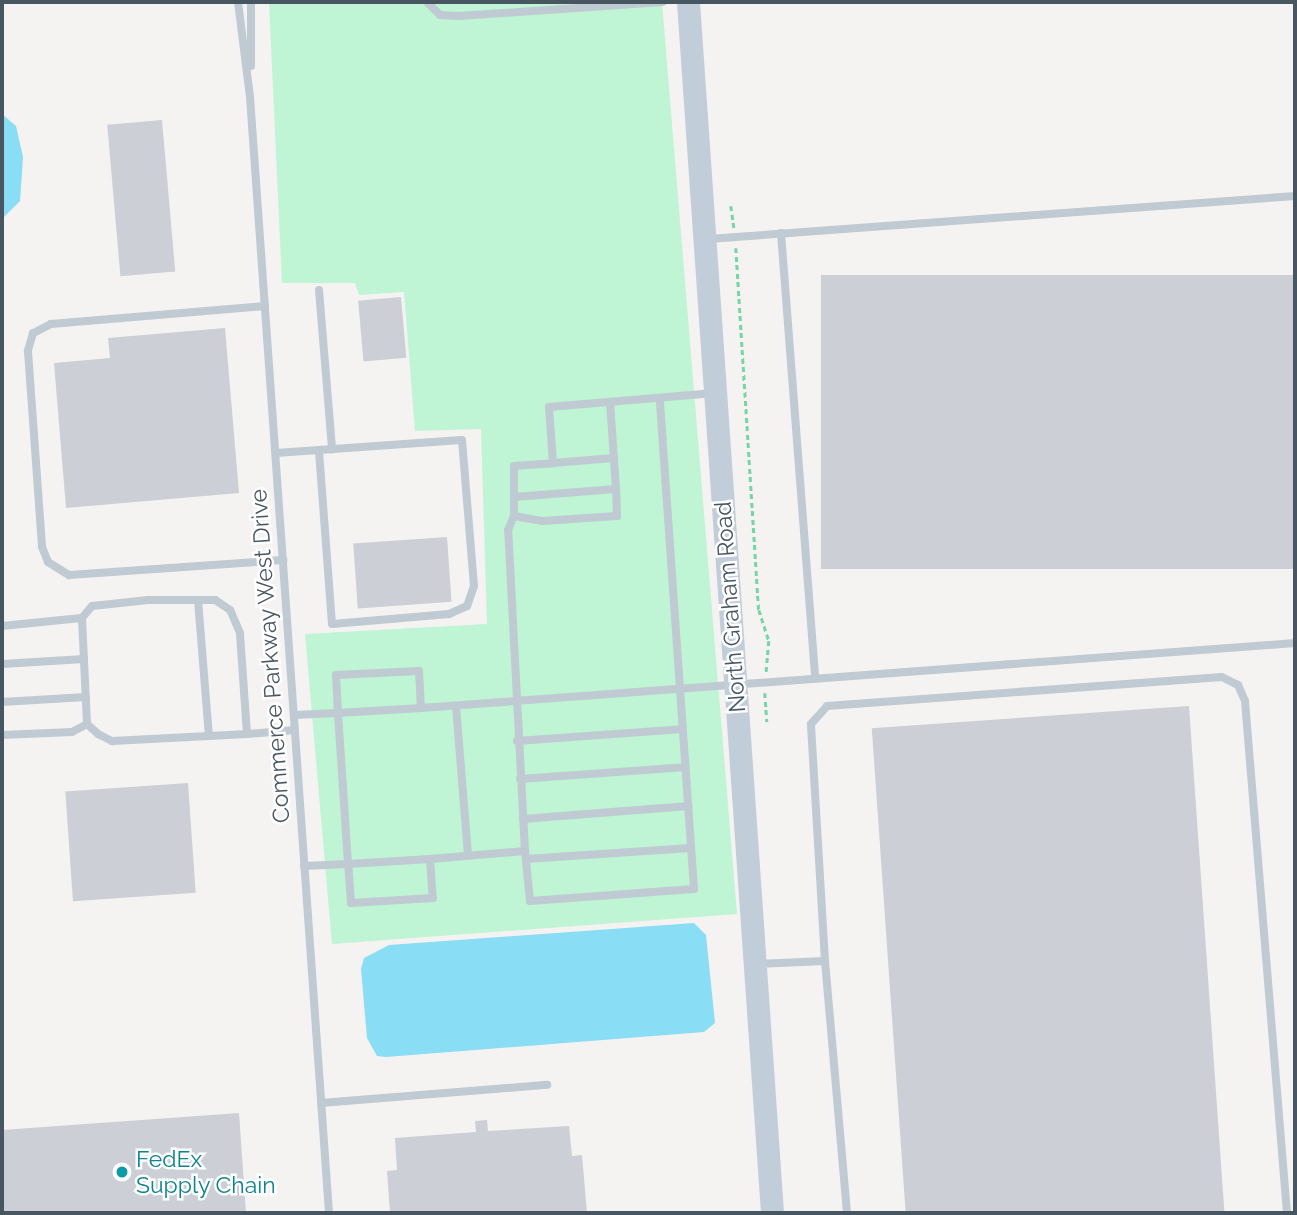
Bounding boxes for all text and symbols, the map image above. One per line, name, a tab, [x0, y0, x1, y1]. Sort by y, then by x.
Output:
street label: Commerce Parkway West Drive	[245, 487, 295, 825]
street label: North Graham Road	[709, 501, 751, 713]
place label: FedEx Supply Chain	[136, 1145, 276, 1199]
marker: FedEx Supply Chain	[114, 1164, 130, 1180]

